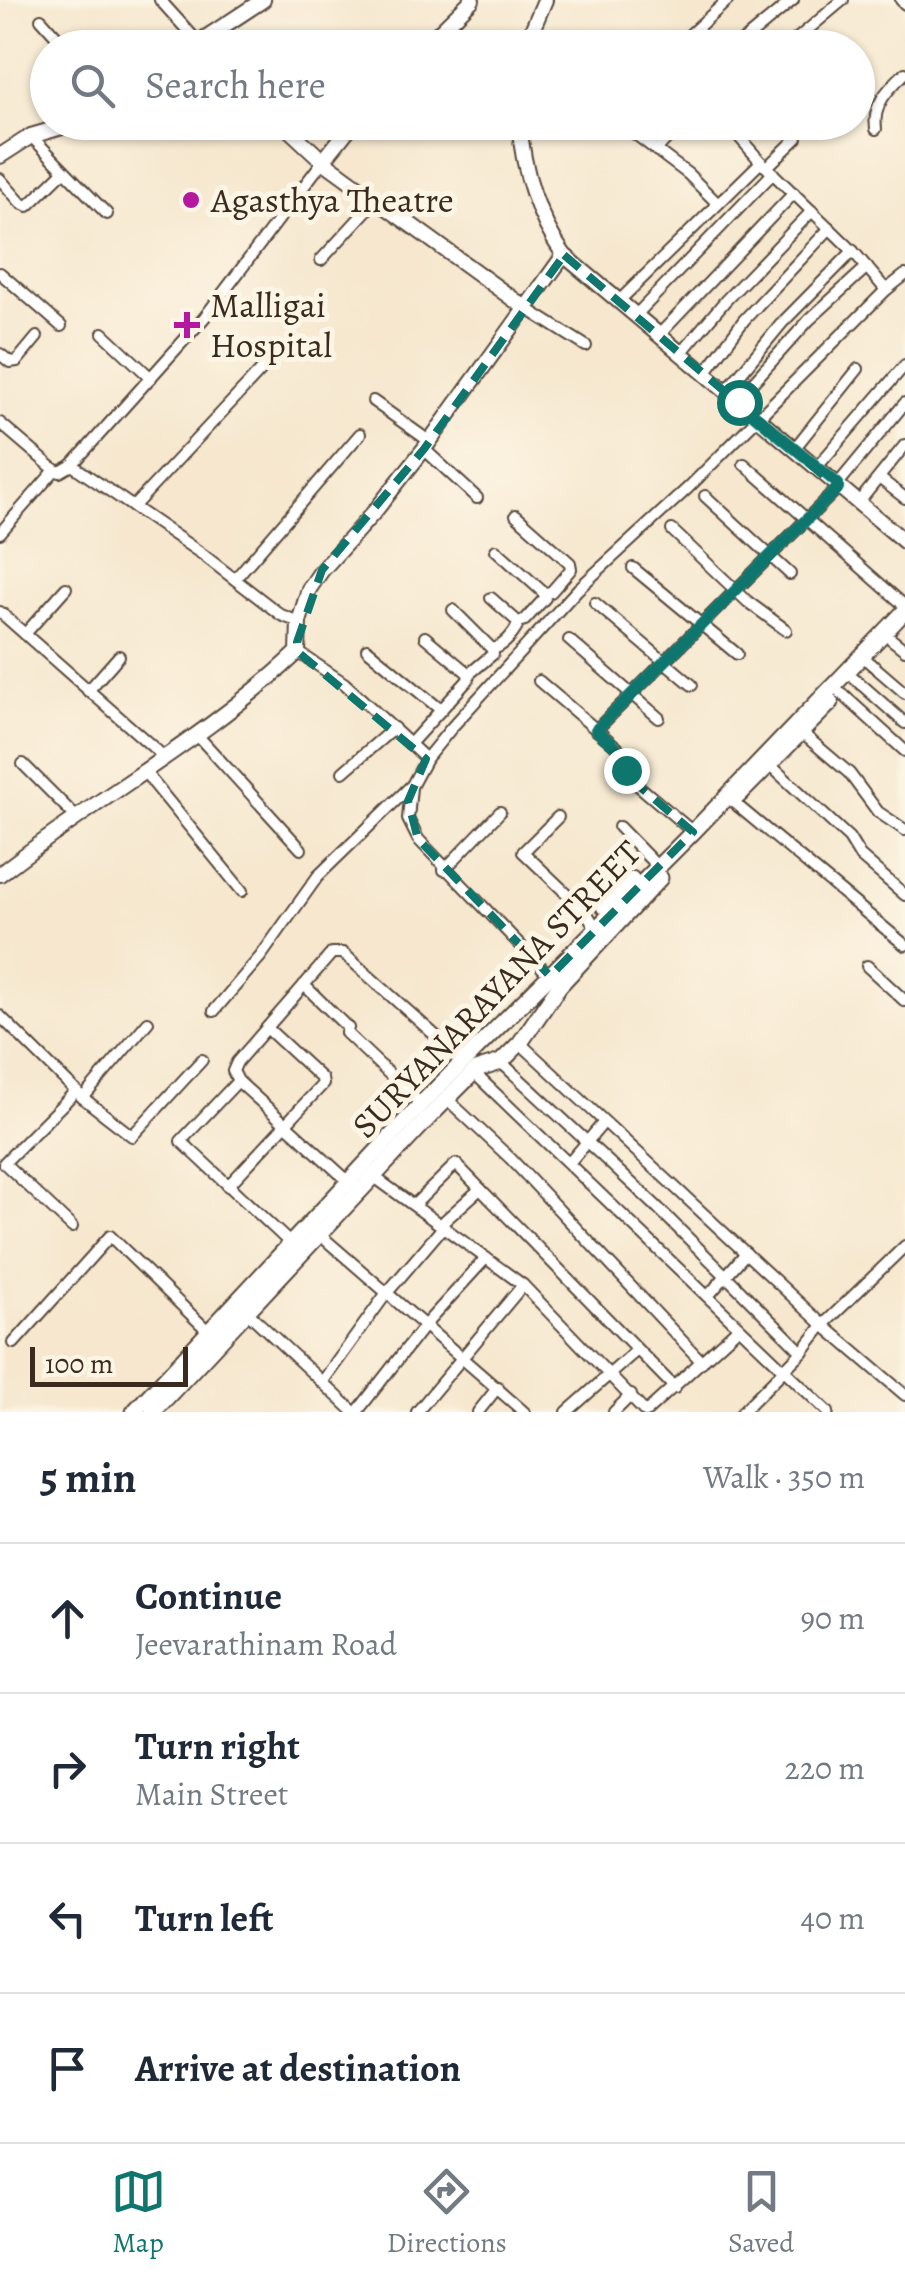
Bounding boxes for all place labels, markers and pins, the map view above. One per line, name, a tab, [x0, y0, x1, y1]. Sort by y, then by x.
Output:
place label: Agasthya Theatre	[210, 176, 454, 224]
marker: Agasthya Theatre	[180, 189, 202, 211]
place label: Malligai Hospital	[210, 281, 332, 369]
marker: Malligai Hospital	[174, 312, 200, 338]

